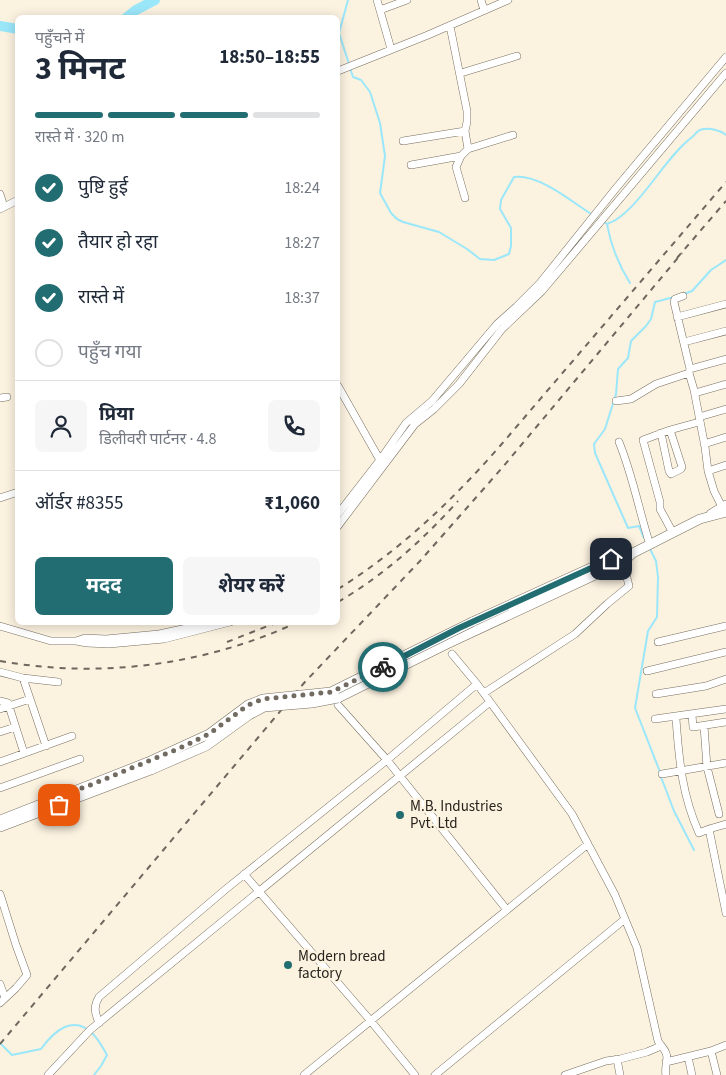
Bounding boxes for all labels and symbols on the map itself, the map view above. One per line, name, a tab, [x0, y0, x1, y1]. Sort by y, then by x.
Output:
pin	[590, 538, 632, 580]
courier	[358, 642, 408, 692]
pin	[38, 784, 80, 826]
place label: M.B. Industries Pvt. Ltd	[410, 796, 503, 834]
marker: M.B. Industries Pvt. Ltd	[394, 809, 406, 821]
place label: Modern bread factory	[298, 946, 386, 984]
marker: Modern bread factory	[282, 959, 294, 971]

